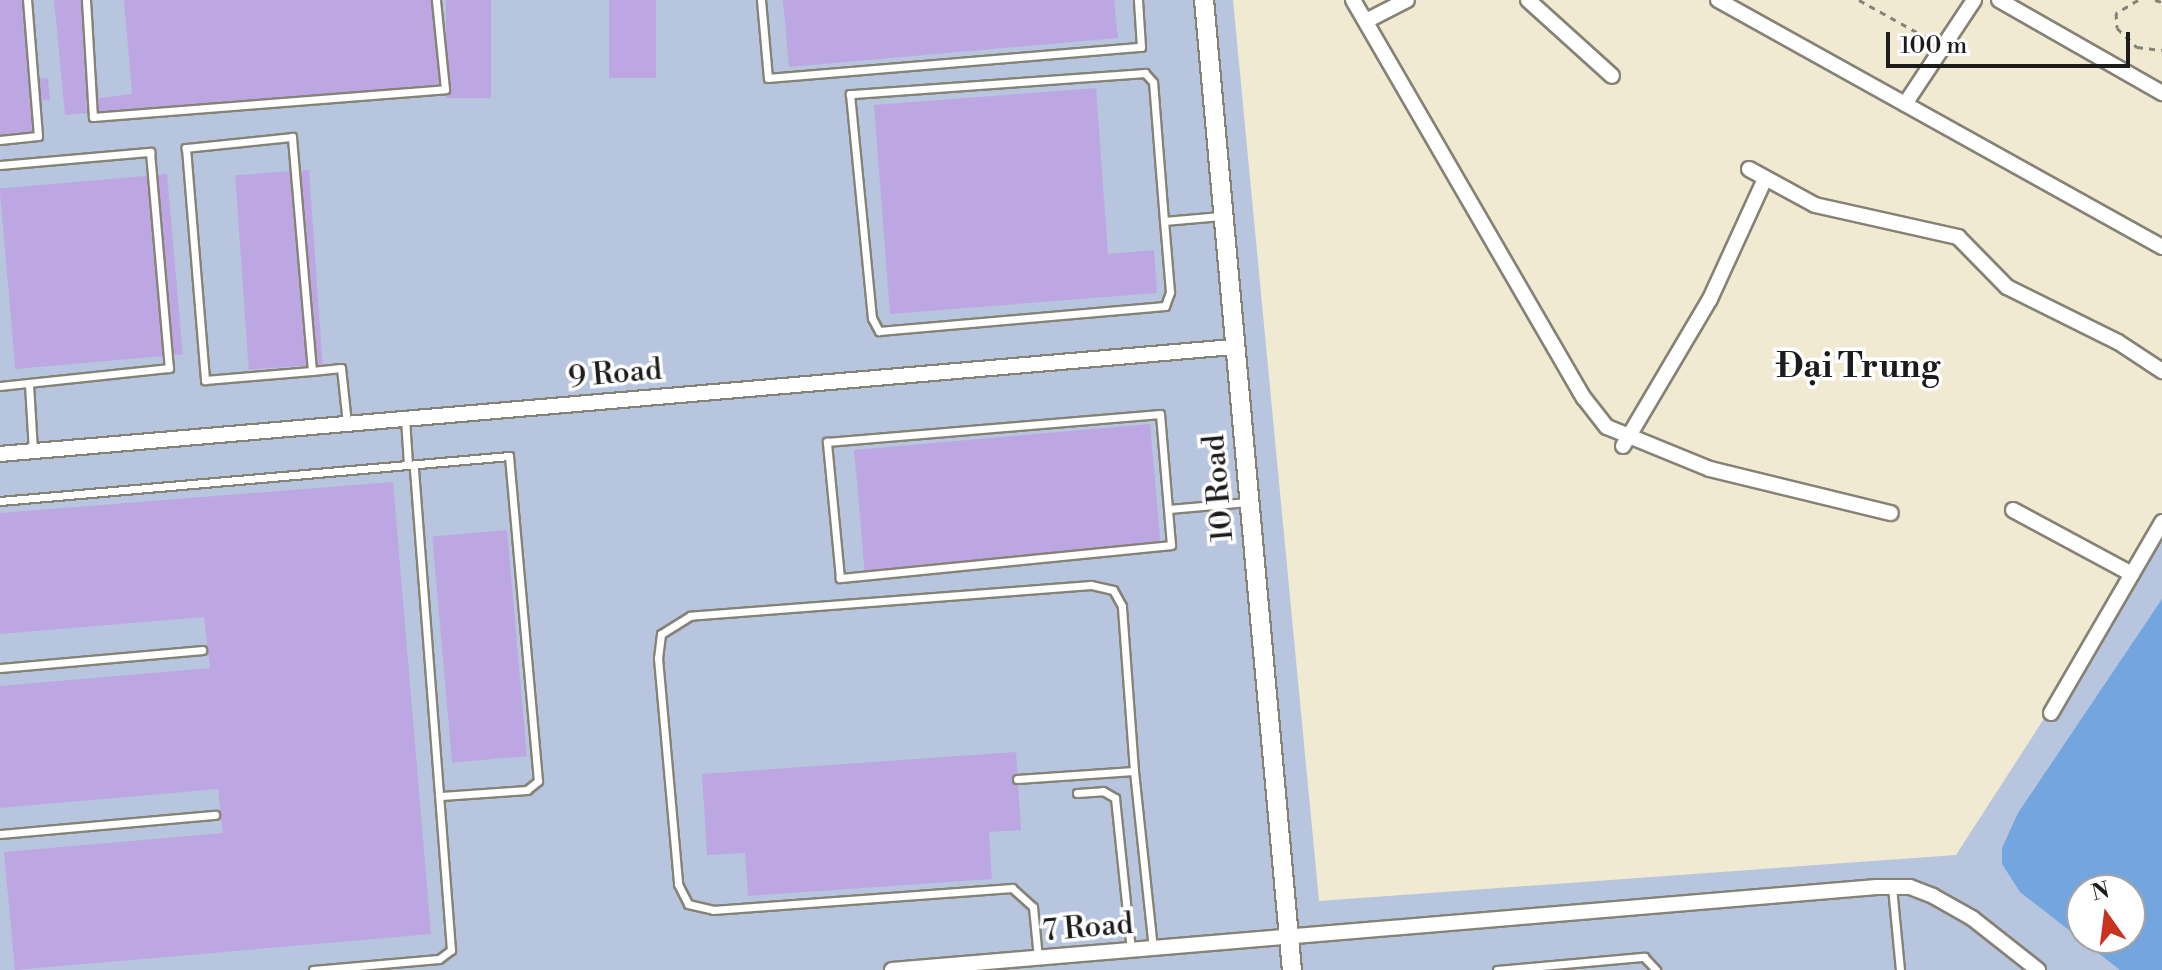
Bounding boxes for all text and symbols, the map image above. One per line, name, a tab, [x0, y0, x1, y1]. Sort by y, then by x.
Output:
scale bar	[1890, 16, 2134, 66]
text: 100 m	[1900, 31, 1967, 61]
district label: Đại Trung	[1776, 348, 1940, 388]
street label: 9 Road	[567, 352, 663, 396]
street label: 10 Road	[1196, 433, 1242, 543]
north arrow	[2066, 874, 2146, 954]
text: N	[2089, 877, 2112, 907]
street label: 7 Road	[1041, 906, 1135, 950]

